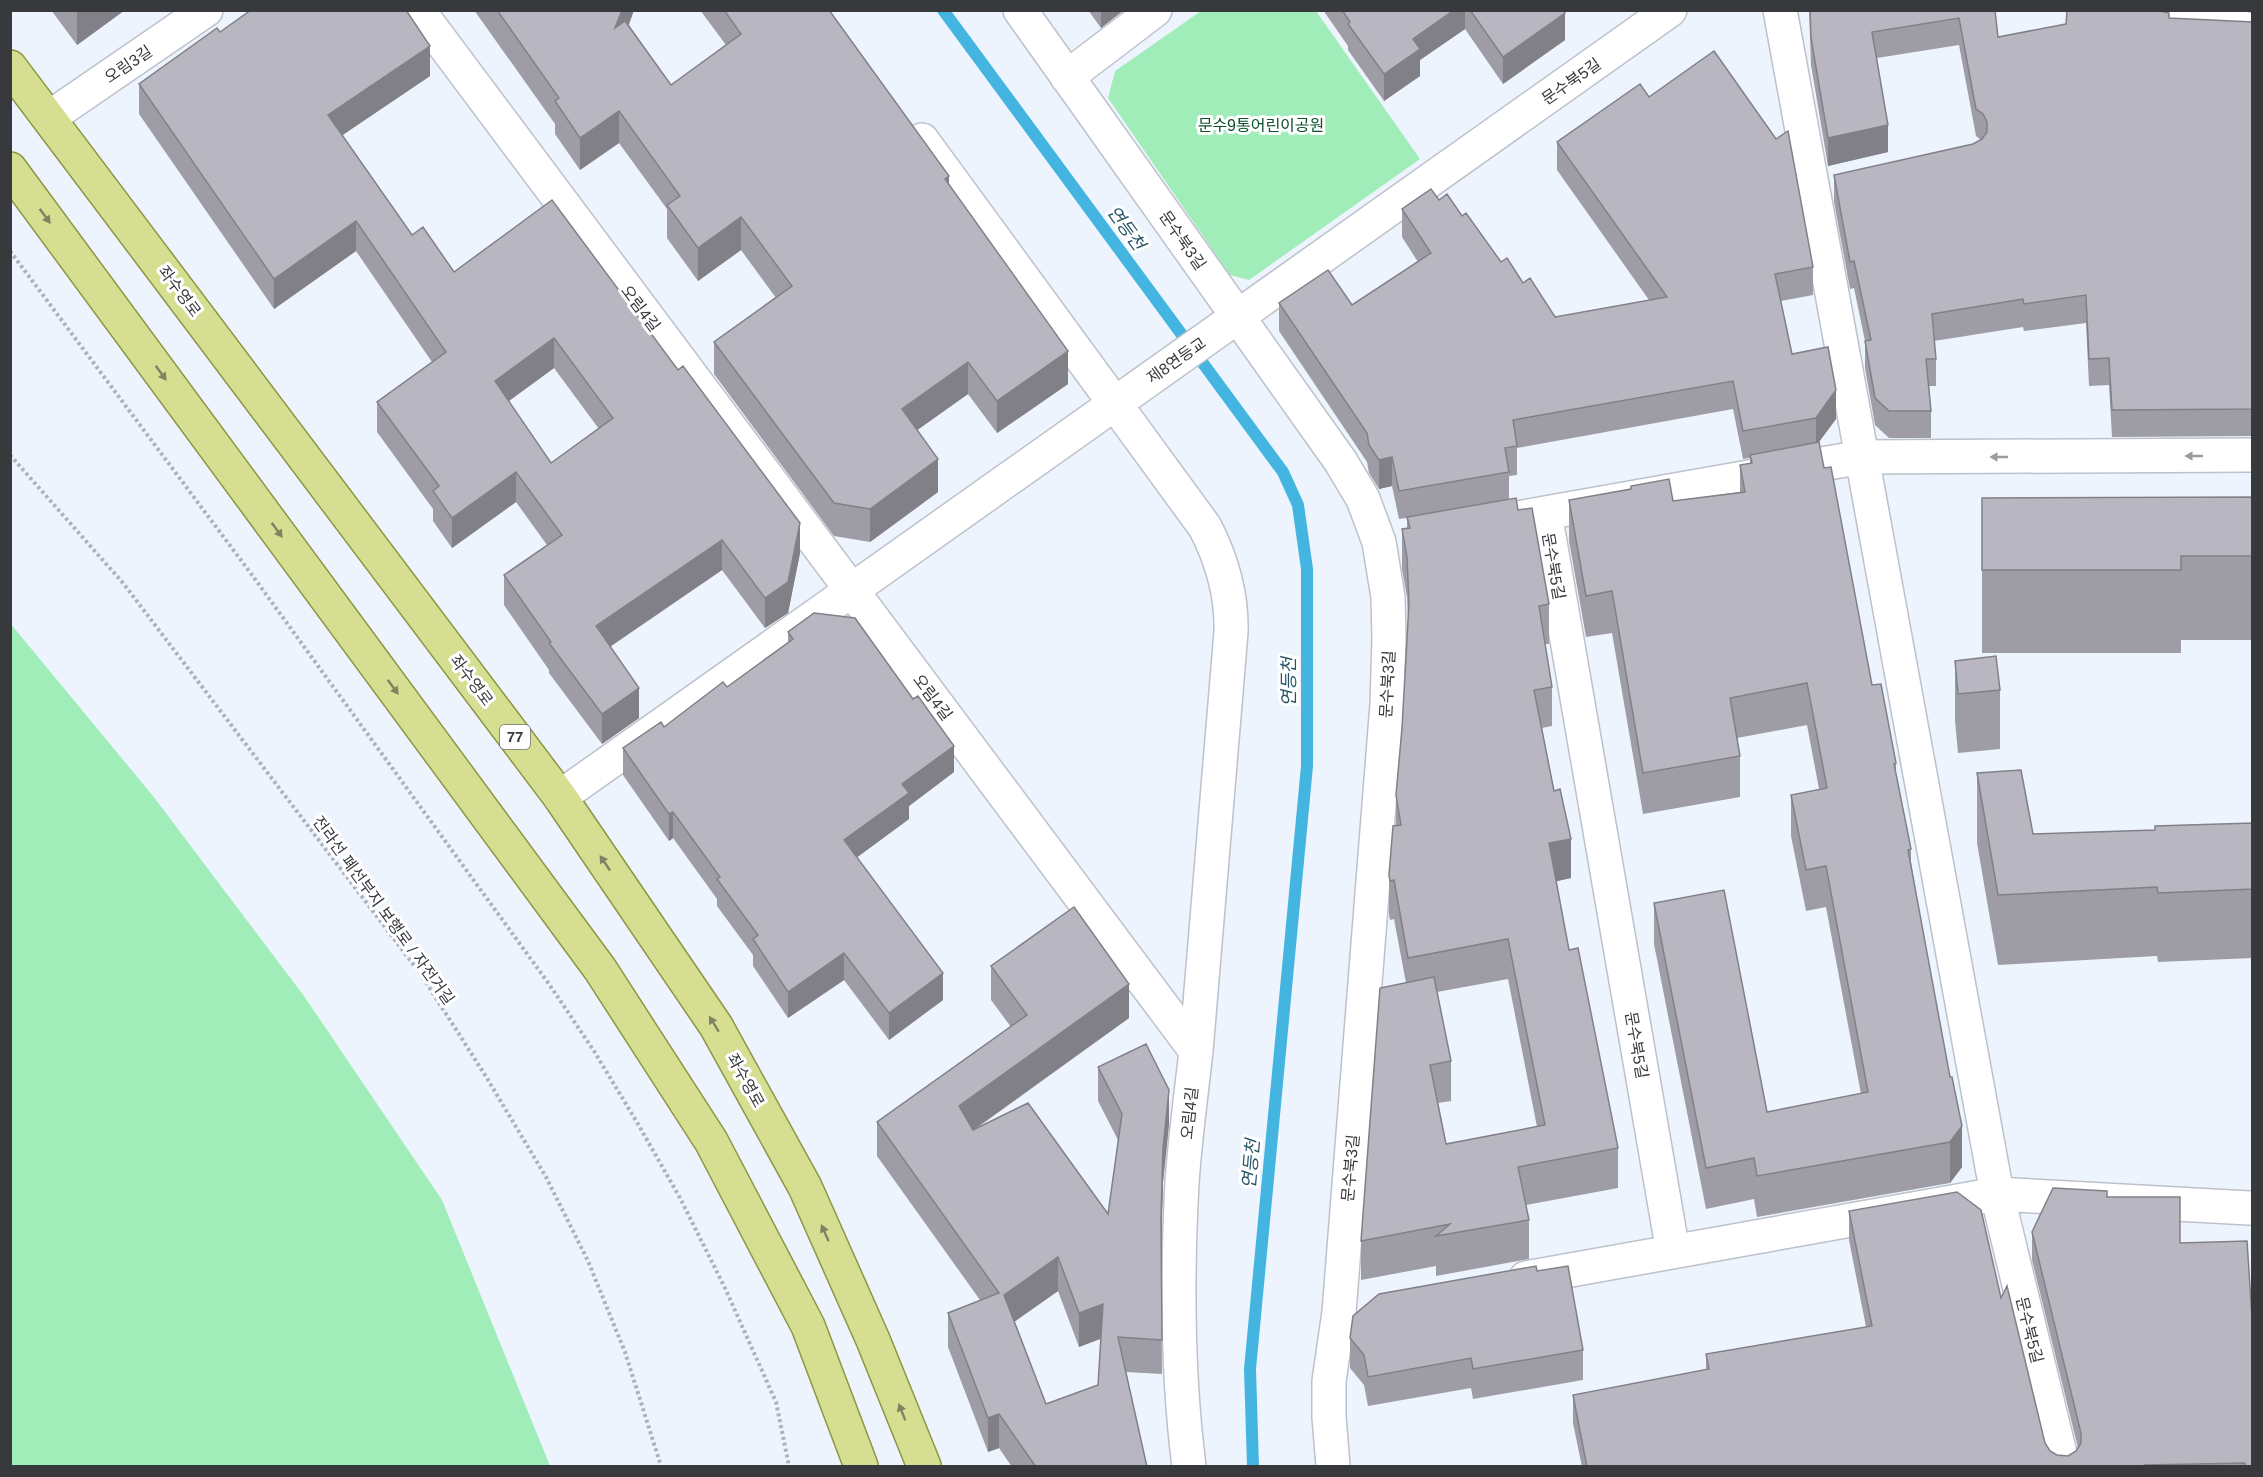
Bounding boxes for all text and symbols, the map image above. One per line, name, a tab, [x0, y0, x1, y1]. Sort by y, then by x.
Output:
street label: 오림3길	[102, 43, 155, 86]
street label: 문수북5길	[1539, 55, 1604, 108]
park label: 문수9통어린이공원	[1198, 117, 1324, 134]
water label: 연등천	[1103, 202, 1150, 256]
street label: 문수북3길	[1156, 208, 1209, 273]
one-way arrow	[39, 209, 51, 224]
street label: 좌수영로	[155, 263, 204, 320]
street label: 오림4길	[618, 282, 663, 335]
street label: 제8연등교	[1144, 334, 1209, 387]
one-way arrow	[155, 365, 167, 381]
one-way arrow	[2185, 451, 2204, 461]
one-way arrow	[1990, 452, 2009, 462]
one-way arrow	[271, 521, 283, 537]
street label: 문수북5길	[1539, 531, 1568, 601]
street label: 문수북3길	[1377, 650, 1398, 718]
street label: 좌수영로	[447, 652, 496, 709]
water label: 연등천	[1279, 655, 1299, 707]
street label: 오림4길	[910, 671, 955, 724]
one-way arrow	[387, 678, 399, 694]
road number: 77	[500, 725, 530, 749]
street label: 전라선 폐선부지 보행로 / 자전거길	[310, 813, 458, 1008]
one-way arrow	[599, 854, 610, 871]
street label: 문수북5길	[1622, 1010, 1651, 1080]
one-way arrow	[709, 1016, 720, 1032]
street label: 좌수영로	[724, 1050, 767, 1110]
street label: 오림4길	[1178, 1086, 1201, 1140]
street label: 문수북3길	[1339, 1134, 1362, 1203]
water label: 연등천	[1239, 1136, 1263, 1190]
one-way arrow	[821, 1224, 830, 1241]
street label: 문수북5길	[2013, 1295, 2046, 1365]
one-way arrow	[897, 1403, 906, 1421]

